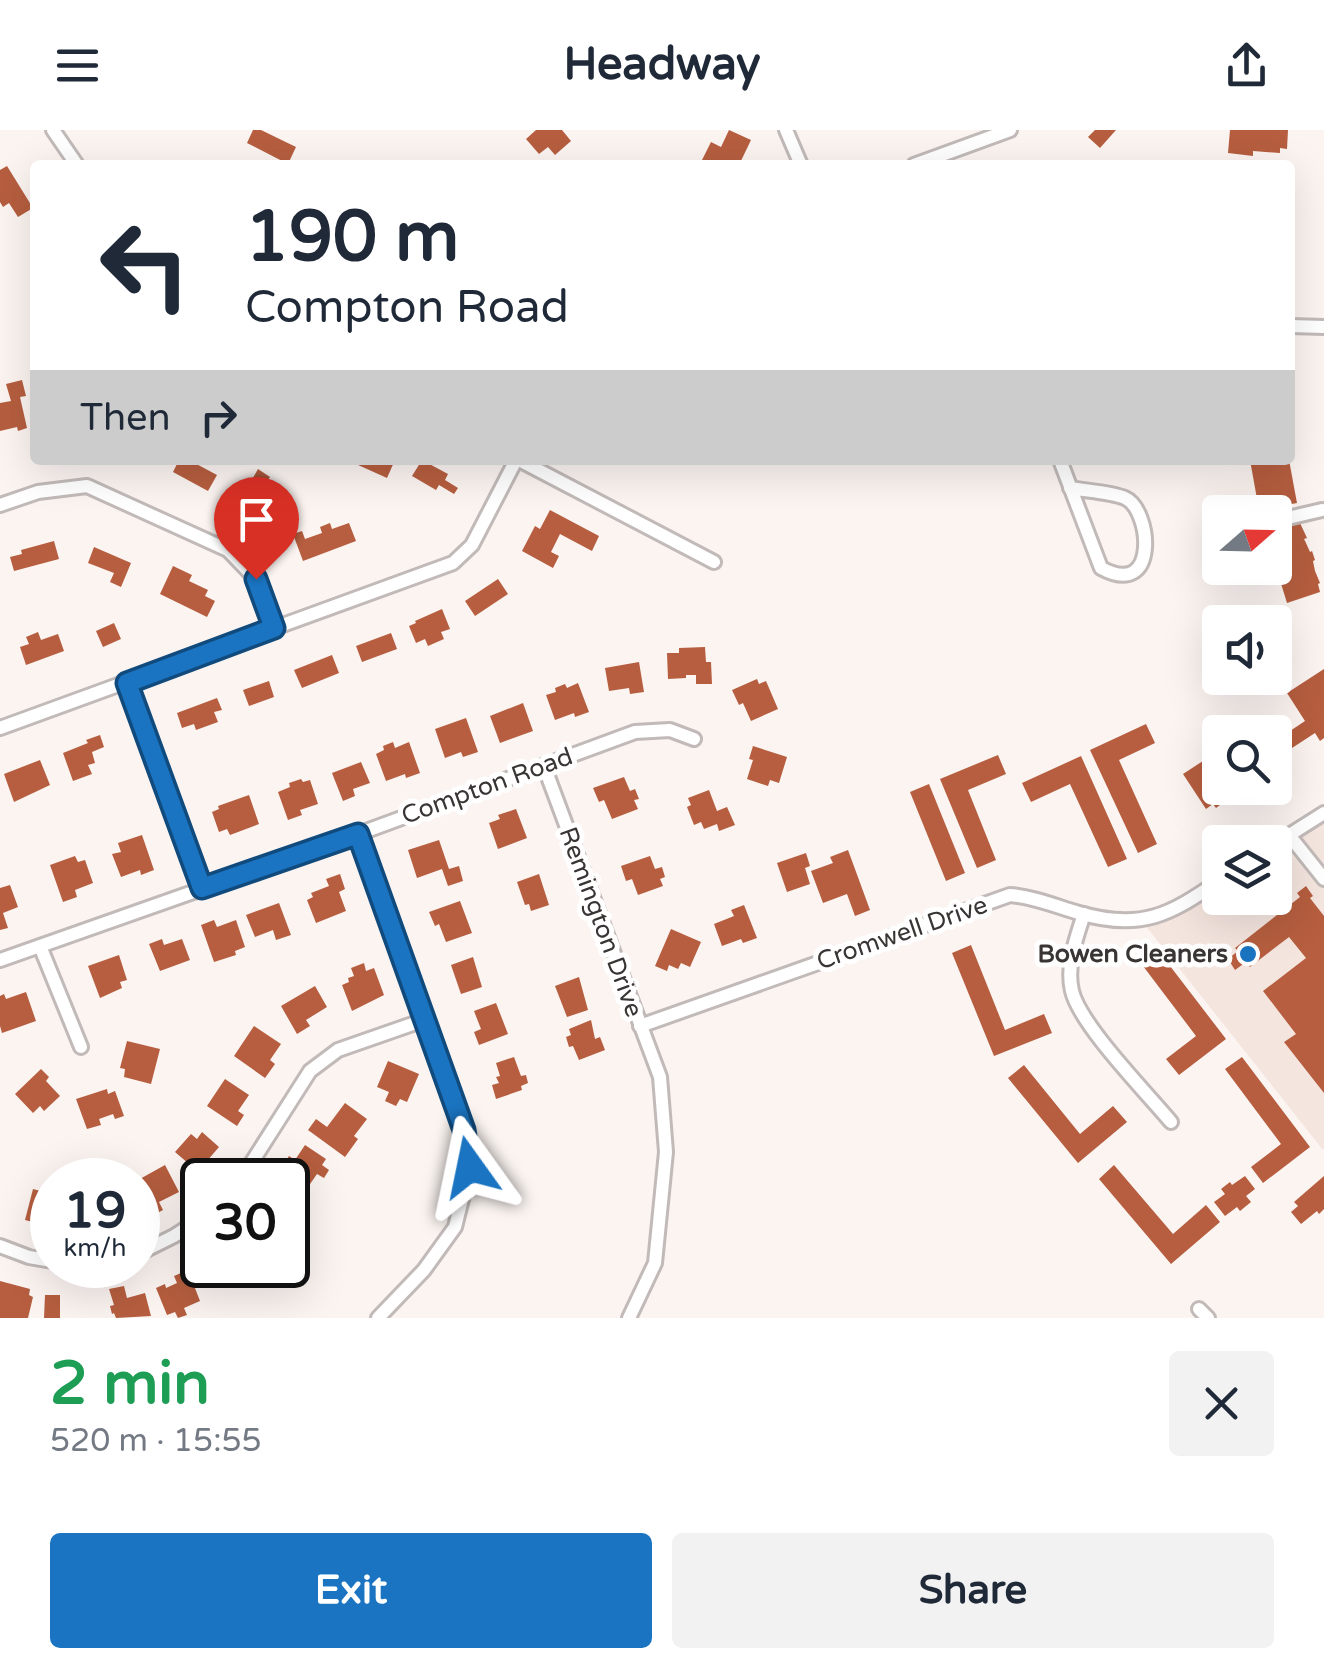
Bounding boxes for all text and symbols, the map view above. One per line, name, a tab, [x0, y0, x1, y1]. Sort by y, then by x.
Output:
icon: menu	[50, 38, 105, 93]
text: Headway	[564, 38, 760, 92]
icon: share	[1219, 38, 1274, 93]
text: 190 m	[245, 196, 459, 280]
icon: left	[80, 200, 210, 330]
text: Compton Road	[245, 281, 569, 335]
icon: right	[191, 390, 246, 445]
text: Then	[80, 395, 171, 441]
pin	[214, 477, 299, 580]
icon: arrive	[229, 492, 284, 547]
north arrow	[1202, 495, 1292, 585]
map controls	[1202, 495, 1292, 915]
button: sound	[1202, 605, 1292, 695]
button: search	[1202, 715, 1292, 805]
street label: Compton Road	[397, 741, 577, 831]
street label: Remington Drive	[553, 823, 649, 1021]
button: layers	[1202, 825, 1292, 915]
street label: Cromwell Drive	[813, 890, 991, 976]
place label: Bowen Cleaners	[1038, 939, 1228, 969]
marker: Bowen Cleaners	[1237, 943, 1259, 965]
position arrow	[418, 1115, 522, 1219]
speed limit sign: 30	[180, 1158, 310, 1288]
text: 19	[64, 1181, 126, 1241]
text: km/h	[64, 1233, 126, 1263]
text: 2 min	[50, 1348, 210, 1420]
button: close	[1169, 1351, 1274, 1456]
text: 520 m · 15:55	[50, 1422, 262, 1460]
button: Exit	[50, 1533, 652, 1648]
button: Share	[672, 1533, 1274, 1648]

